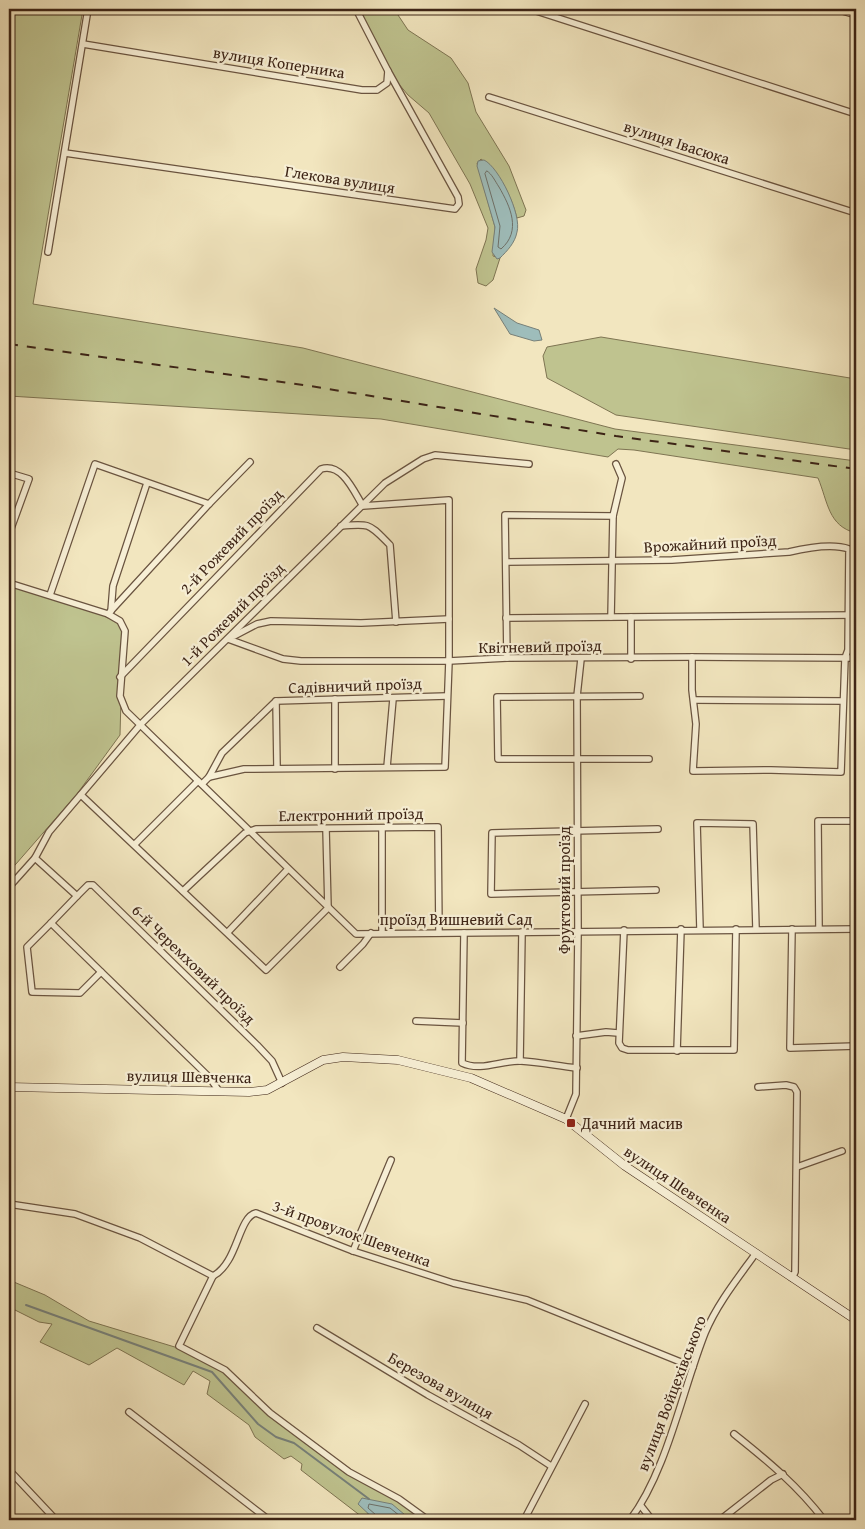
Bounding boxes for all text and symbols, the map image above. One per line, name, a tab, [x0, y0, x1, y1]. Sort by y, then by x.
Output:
street label: вулиця Коперника	[211, 40, 347, 84]
street label: вулиця Івасюка	[621, 114, 733, 171]
street label: Глекова вулиця	[283, 158, 397, 200]
street label: 2-й Рожевий проїзд	[174, 482, 288, 599]
street label: Врожайний проїзд	[643, 528, 777, 558]
street label: 1-й Рожевий проїзд	[174, 556, 290, 672]
street label: Квітневий проїзд	[478, 633, 602, 659]
street label: Садівничий проїзд	[288, 671, 422, 699]
street label: Електронний проїзд	[278, 801, 424, 827]
street label: Фруктовий проїзд	[552, 826, 576, 954]
street label: 6-й Черемховий проїзд	[127, 898, 262, 1030]
street label: проїзд Вишневий Сад	[380, 907, 533, 931]
street label: вулиця Шевченка	[126, 1063, 252, 1089]
place label: Дачний масив	[580, 1111, 683, 1135]
marker: Дачний масив	[565, 1117, 577, 1129]
street label: вулиця Шевченка	[619, 1139, 737, 1229]
street label: 3-й провулок Шевченка	[269, 1193, 435, 1273]
street label: вулиця Войцехівського	[630, 1312, 712, 1474]
street label: Березова вулиця	[384, 1345, 498, 1425]

